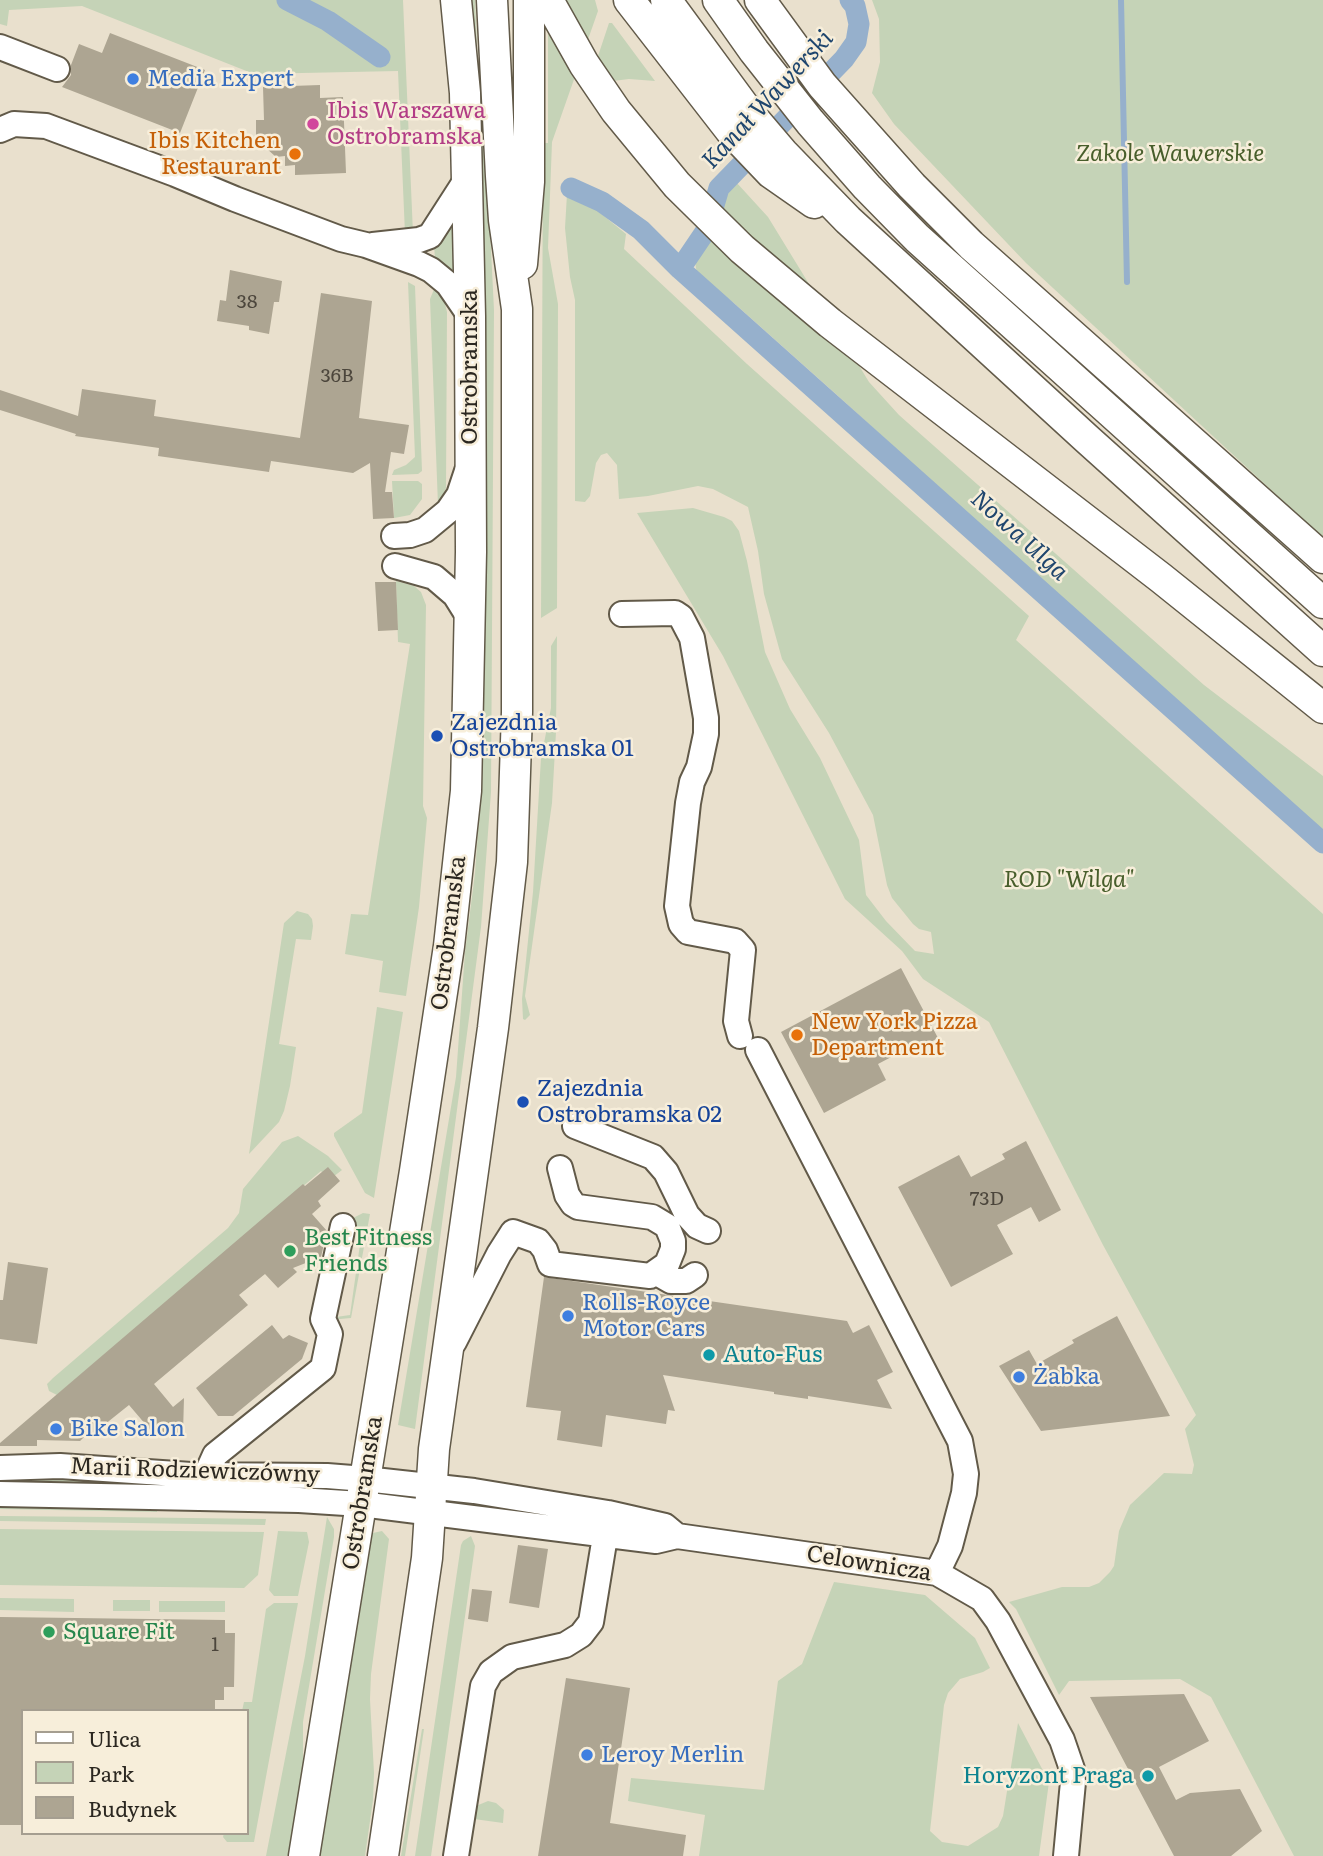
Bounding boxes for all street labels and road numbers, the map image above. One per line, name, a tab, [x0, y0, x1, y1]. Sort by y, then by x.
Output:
street label: Ostrobramska	[456, 289, 484, 445]
street label: Ostrobramska	[426, 854, 472, 1012]
street label: Ostrobramska	[337, 1414, 389, 1572]
street label: Marii Rodziewiczówny	[70, 1453, 320, 1489]
street label: Celownicza	[805, 1541, 933, 1587]

